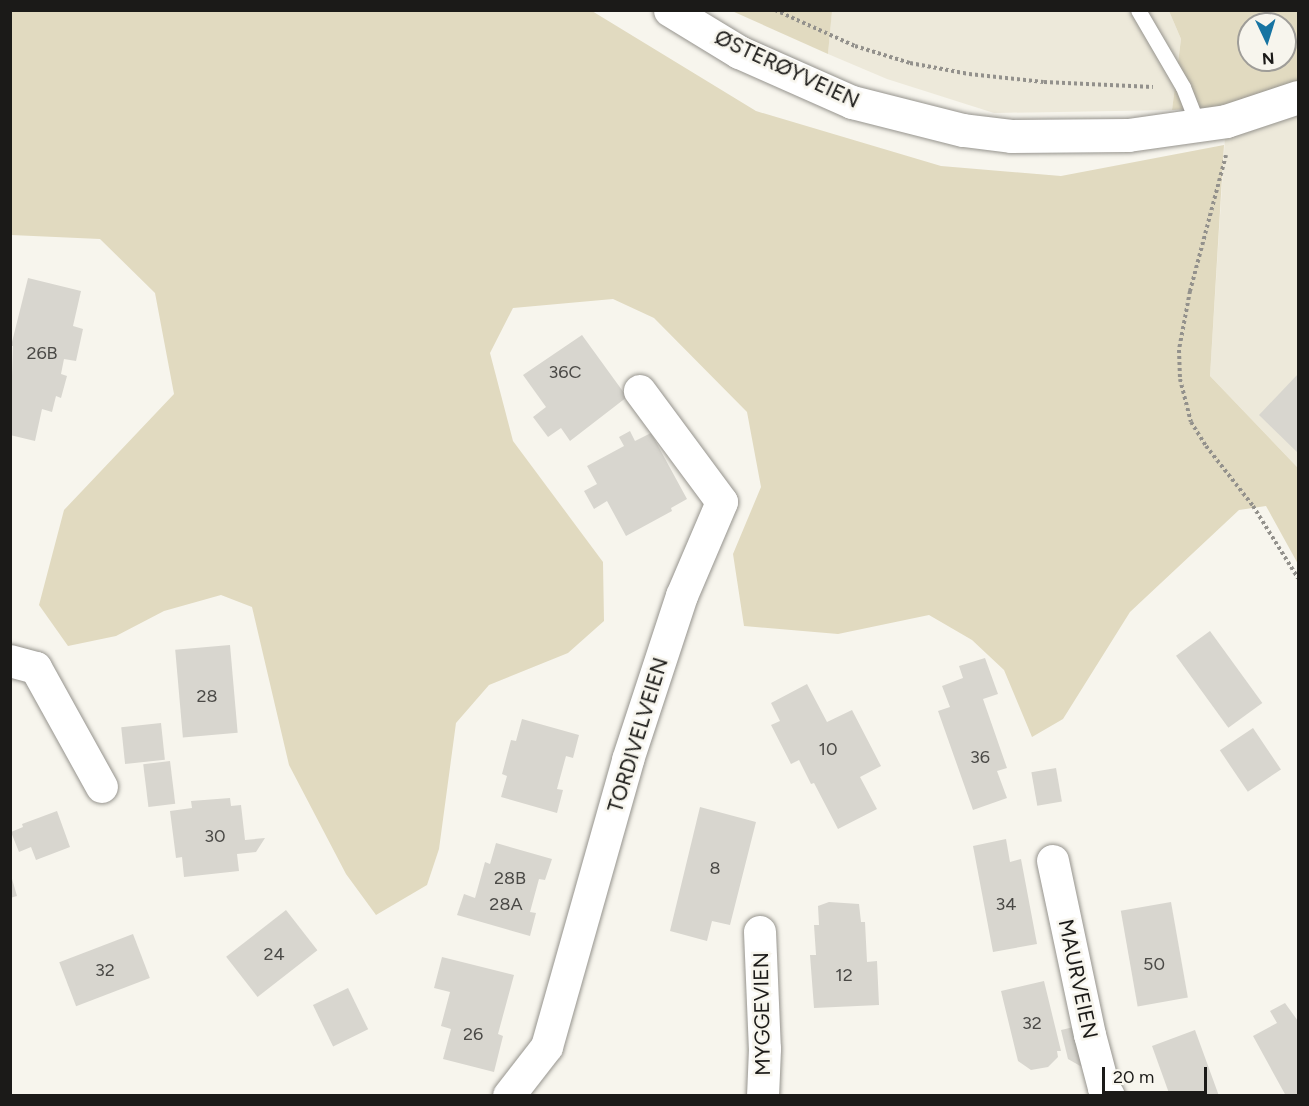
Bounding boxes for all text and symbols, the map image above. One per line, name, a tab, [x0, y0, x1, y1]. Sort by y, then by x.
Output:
north arrow	[1237, 12, 1297, 72]
street label: ØSTERØYVEIEN	[711, 24, 863, 114]
text: N	[1261, 49, 1275, 68]
house number: 26B	[26, 342, 58, 364]
house number: 36C	[549, 361, 581, 383]
street label: TORDIVELVEIEN	[602, 655, 674, 815]
house number: 28	[196, 685, 218, 707]
house number: 10	[819, 738, 837, 760]
house number: 36	[970, 746, 990, 768]
house number: 30	[204, 825, 226, 847]
house number: 8	[709, 857, 721, 879]
house number: 28B	[494, 867, 526, 889]
house number: 28A	[489, 893, 523, 915]
house number: 34	[996, 893, 1016, 915]
street label: MAURVEIEN	[1053, 917, 1103, 1041]
house number: 24	[263, 943, 285, 965]
street label: MYGGEVIEN	[748, 952, 776, 1076]
house number: 50	[1143, 953, 1165, 975]
house number: 32	[95, 959, 115, 981]
house number: 12	[835, 964, 853, 986]
house number: 32	[1022, 1012, 1042, 1034]
house number: 26	[463, 1023, 483, 1045]
scale bar	[1105, 1055, 1210, 1093]
text: 20 m	[1113, 1066, 1154, 1088]

